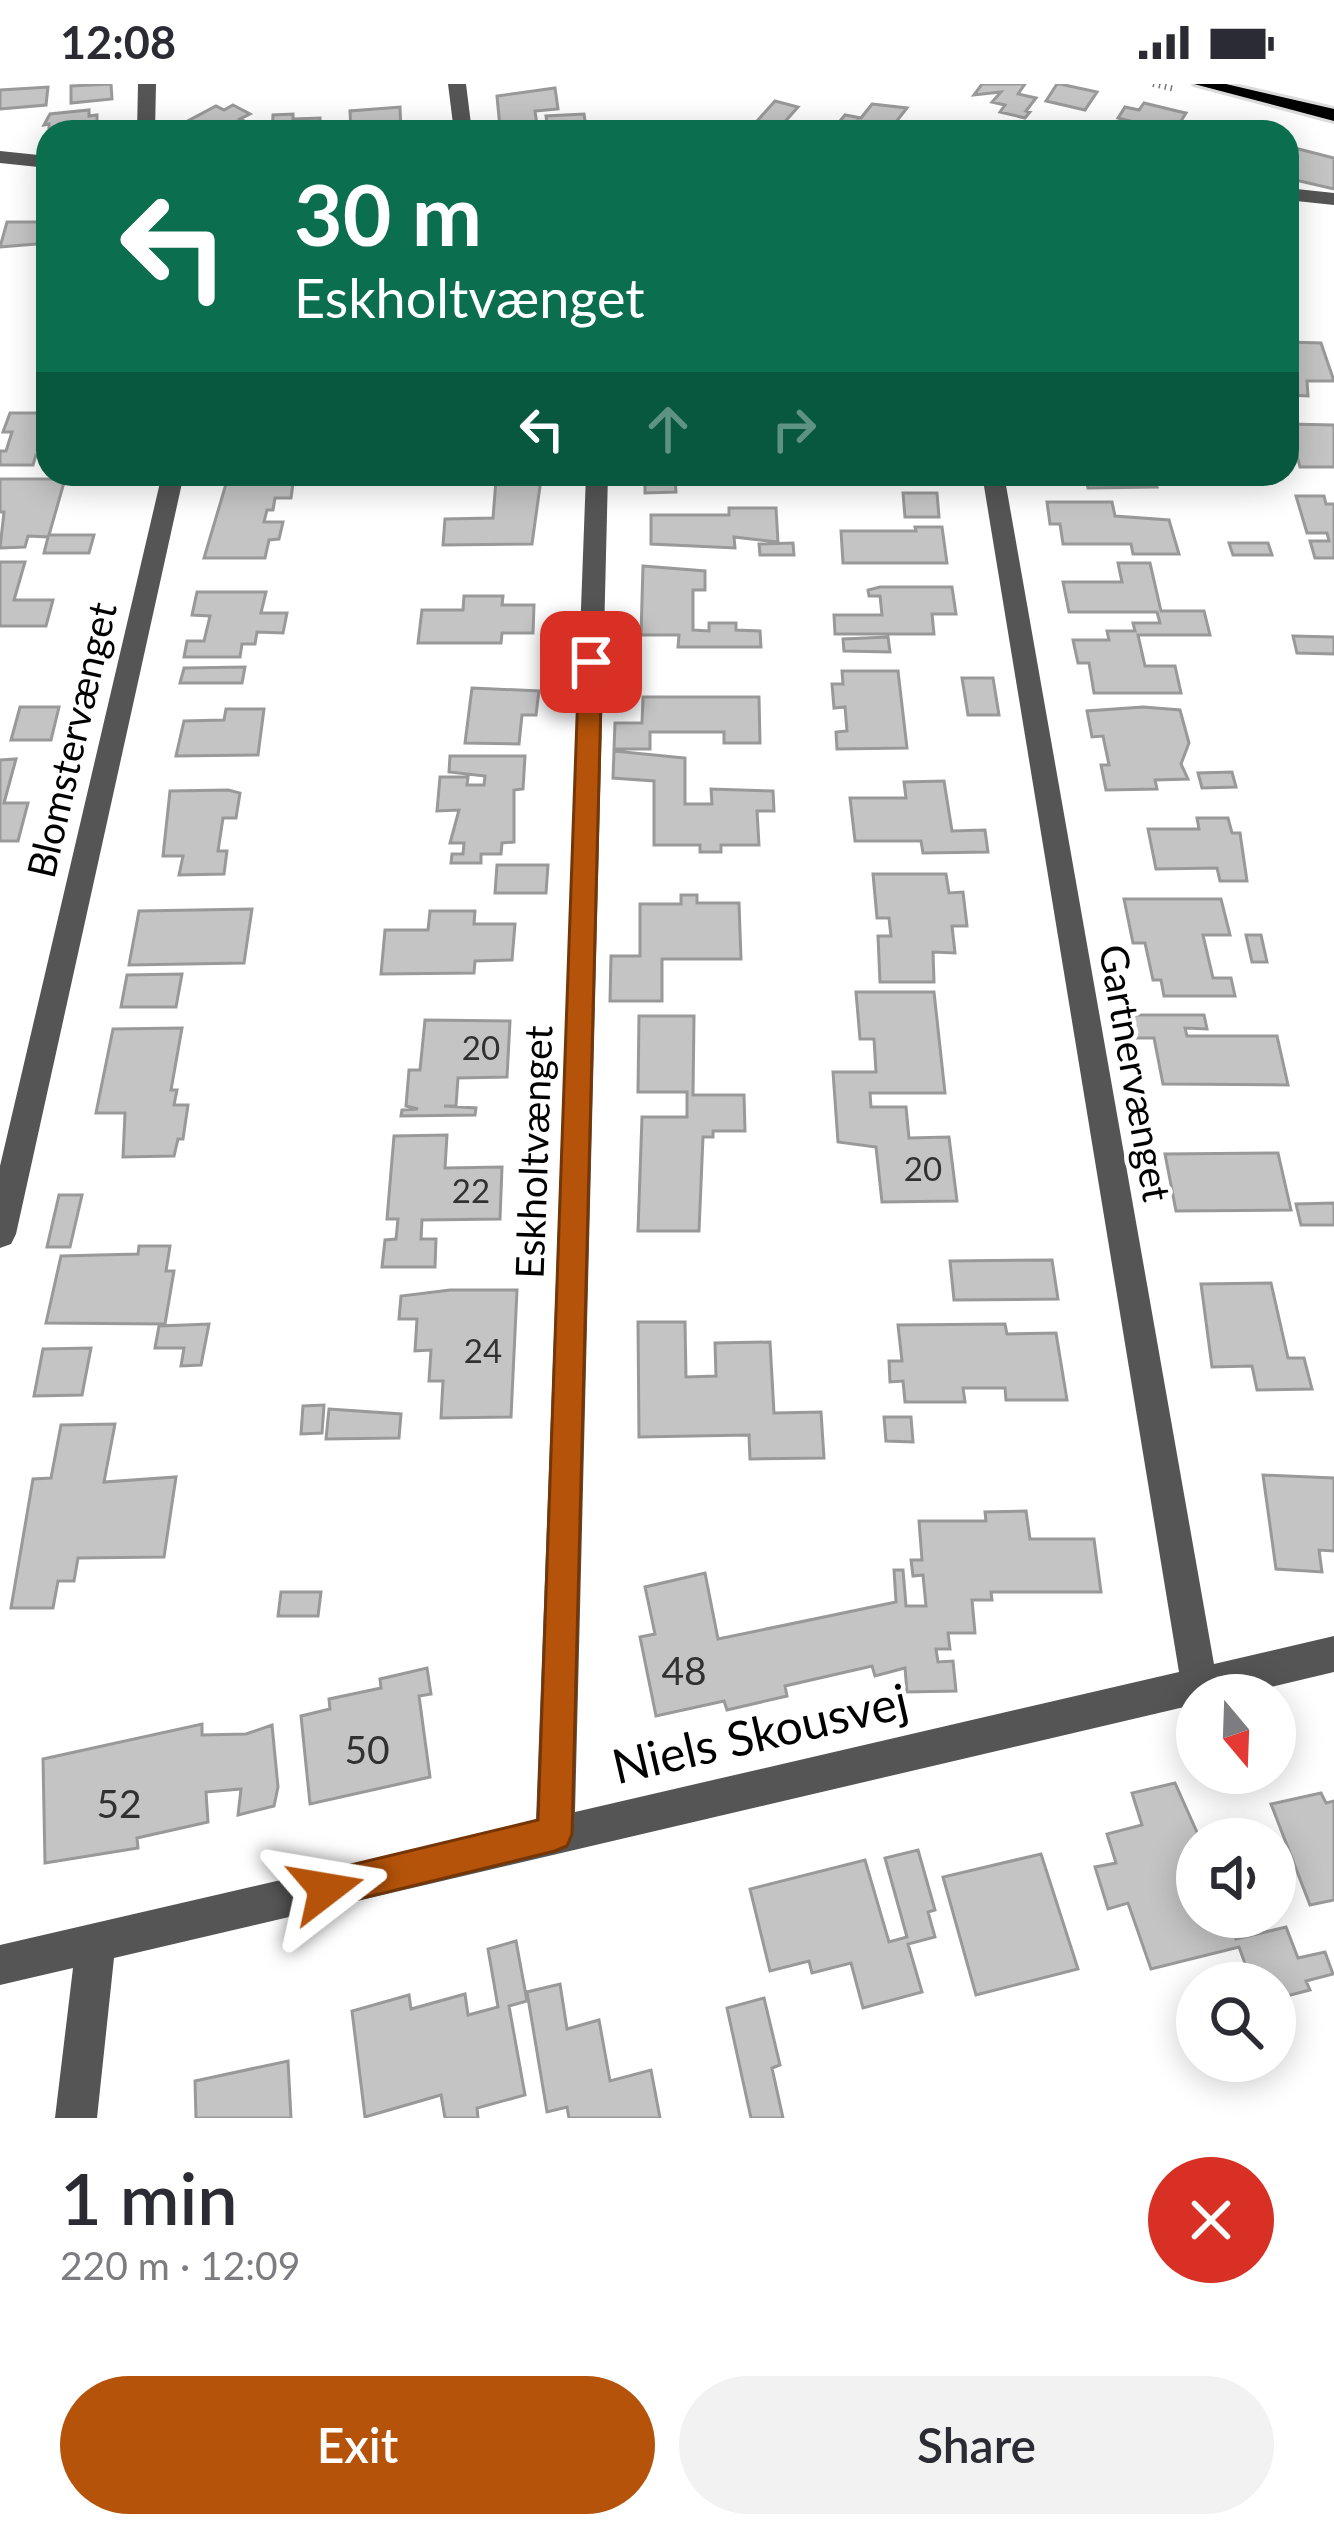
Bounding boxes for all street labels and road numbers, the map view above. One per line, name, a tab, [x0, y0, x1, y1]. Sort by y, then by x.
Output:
street label: Blomstervænget	[17, 598, 125, 882]
street label: Gartnervænget	[1091, 941, 1181, 1205]
street label: Eskholtvænget	[506, 1025, 560, 1279]
street label: Niels Skousvej	[606, 1671, 913, 1794]

